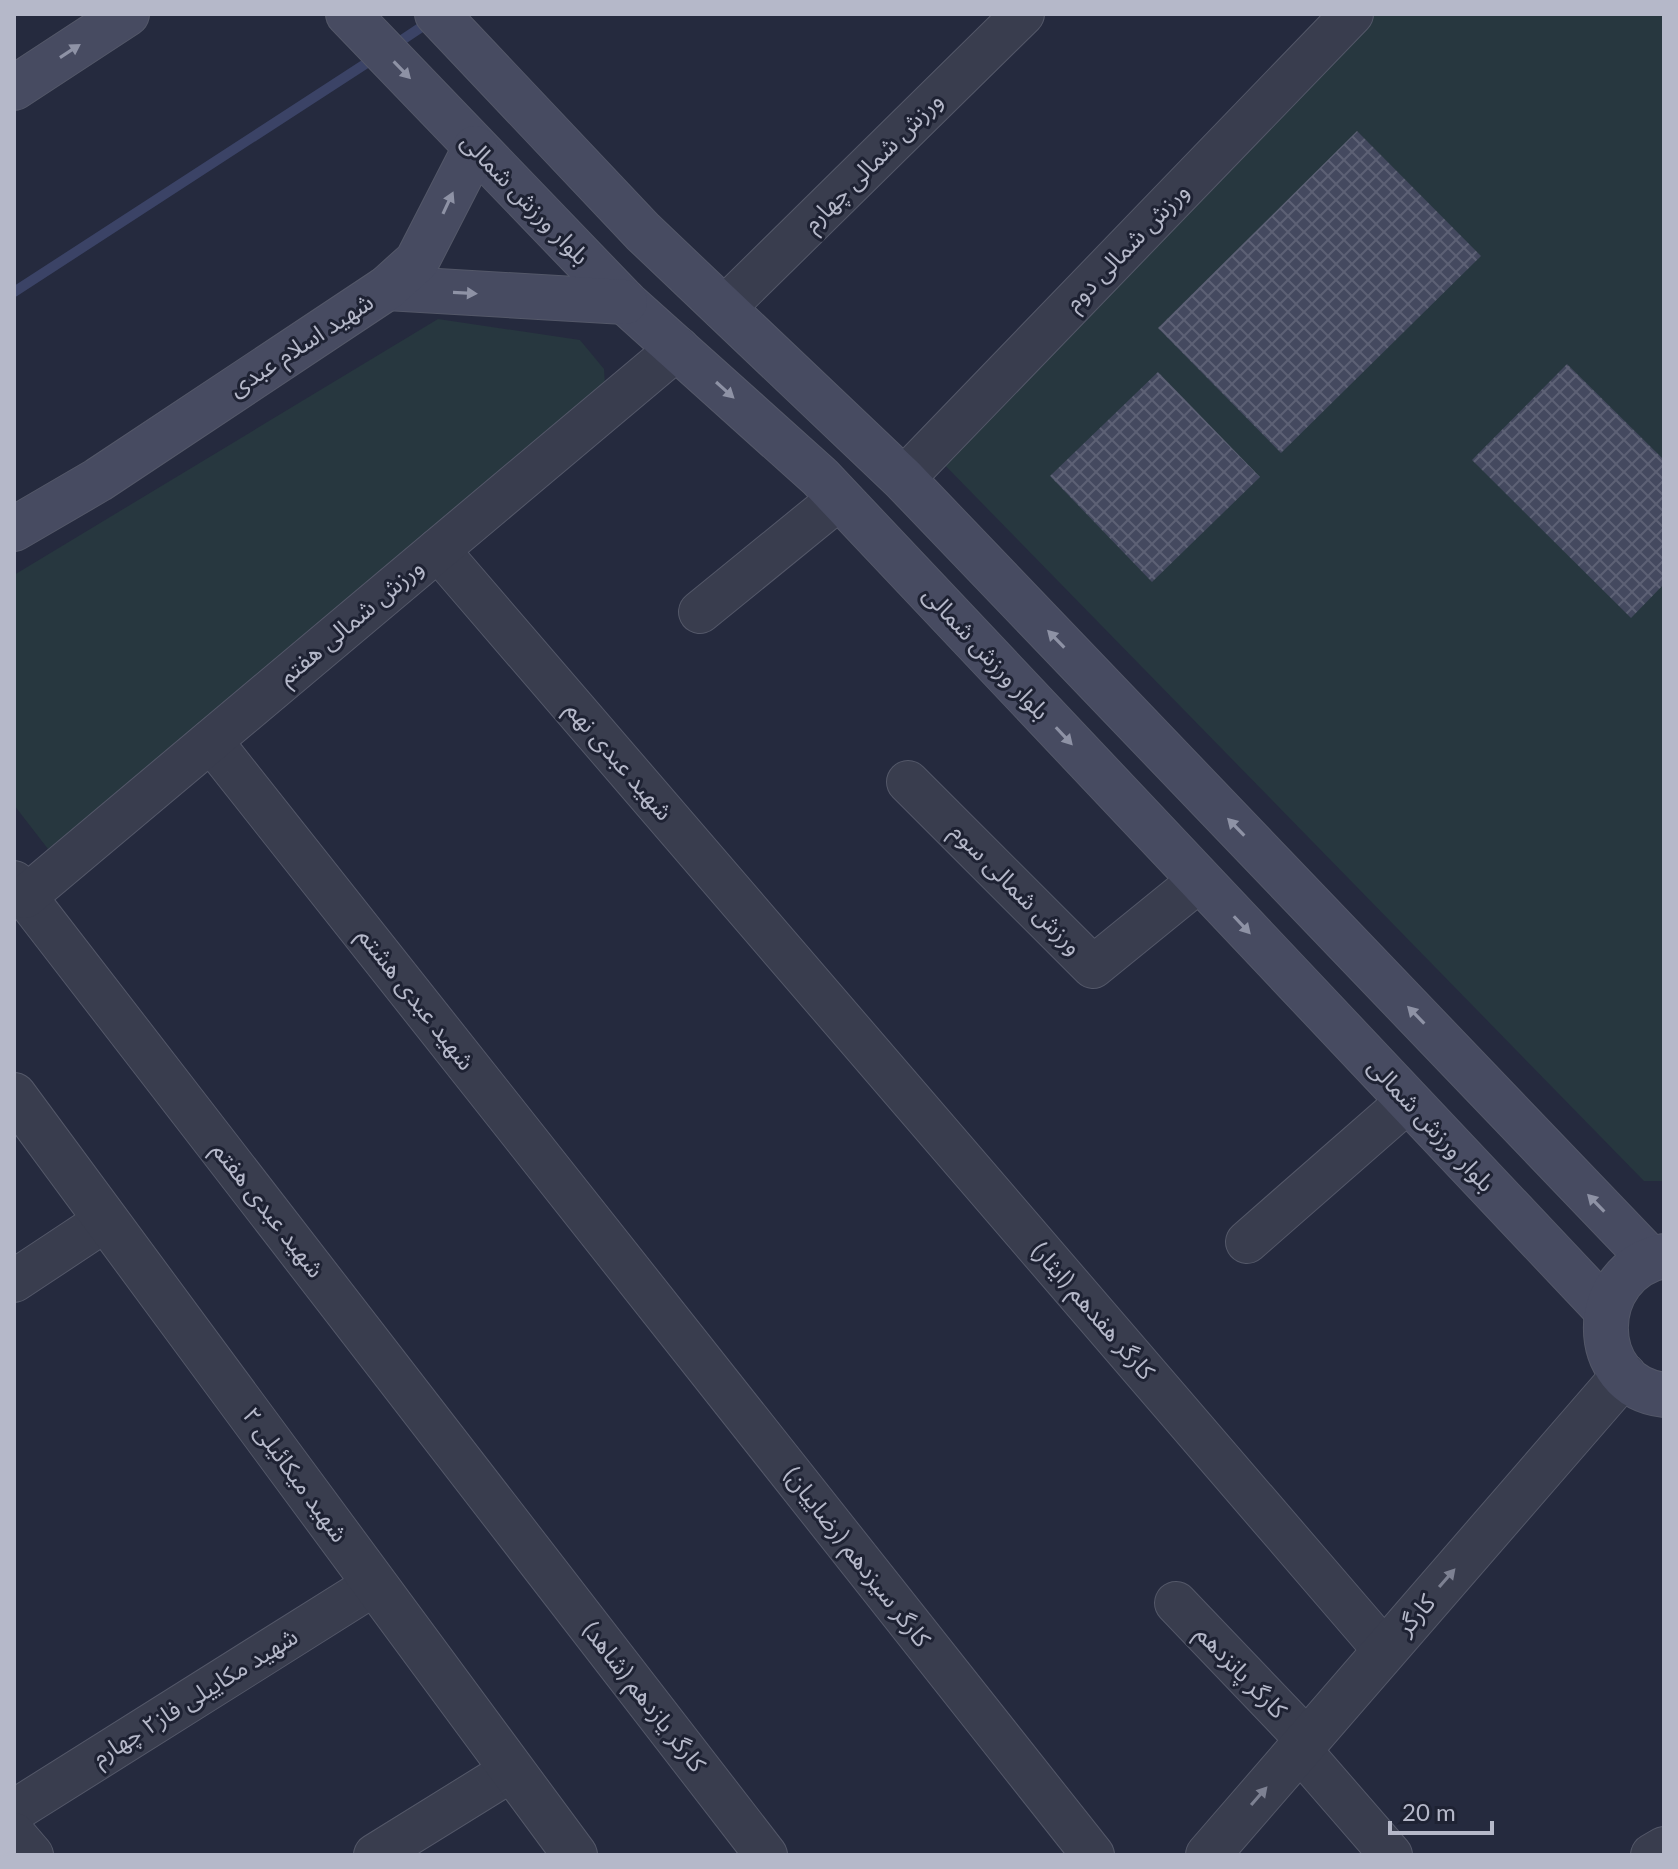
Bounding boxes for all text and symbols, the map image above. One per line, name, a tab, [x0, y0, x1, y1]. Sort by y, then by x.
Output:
one-way arrow	[60, 44, 81, 59]
one-way arrow	[392, 60, 411, 79]
street label: ورزش شمالی چهارم	[796, 85, 951, 240]
street label: بلوار ورزش شمالی	[455, 126, 596, 271]
street label: ورزش شمالی دوم	[1058, 176, 1198, 319]
one-way arrow	[441, 191, 455, 215]
street label: شهید اسلام عبدی	[222, 286, 381, 406]
one-way arrow	[453, 286, 478, 299]
one-way arrow	[716, 381, 735, 399]
street label: ورزش شمالی هفتم	[272, 552, 431, 693]
street label: بلوار ورزش شمالی	[917, 579, 1056, 725]
one-way arrow	[1048, 630, 1066, 649]
street label: شهید عبدی نهم	[557, 694, 680, 828]
one-way arrow	[1054, 726, 1073, 745]
street label: ورزش شمالی سوم	[942, 816, 1089, 963]
one-way arrow	[1227, 818, 1246, 837]
one-way arrow	[1233, 915, 1251, 934]
street label: شهید عبدی هشتم	[349, 921, 482, 1078]
one-way arrow	[1407, 1006, 1426, 1025]
street label: بلوار ورزش شمالی	[1362, 1051, 1501, 1197]
street label: شهید عبدی هفتم	[204, 1135, 331, 1285]
one-way arrow	[1587, 1194, 1605, 1213]
street label: کارگر هفدهم (ایثار)	[1024, 1235, 1162, 1388]
street label: شهید میکائیلی ۲	[237, 1401, 355, 1547]
street label: کارگر سیزدهم (رضاییان)	[776, 1460, 938, 1655]
one-way arrow	[1438, 1569, 1456, 1588]
street label: کارگر	[1389, 1587, 1442, 1642]
street label: کارگر یازدهم (شاهد)	[574, 1615, 713, 1780]
street label: کارگر پانزدهم	[1188, 1618, 1294, 1727]
street label: شهید مکاییلی فاز۲ چهارم	[86, 1621, 305, 1775]
scale bar	[1390, 1785, 1492, 1835]
one-way arrow	[1250, 1786, 1267, 1806]
text: 20 m	[1402, 1797, 1456, 1826]

